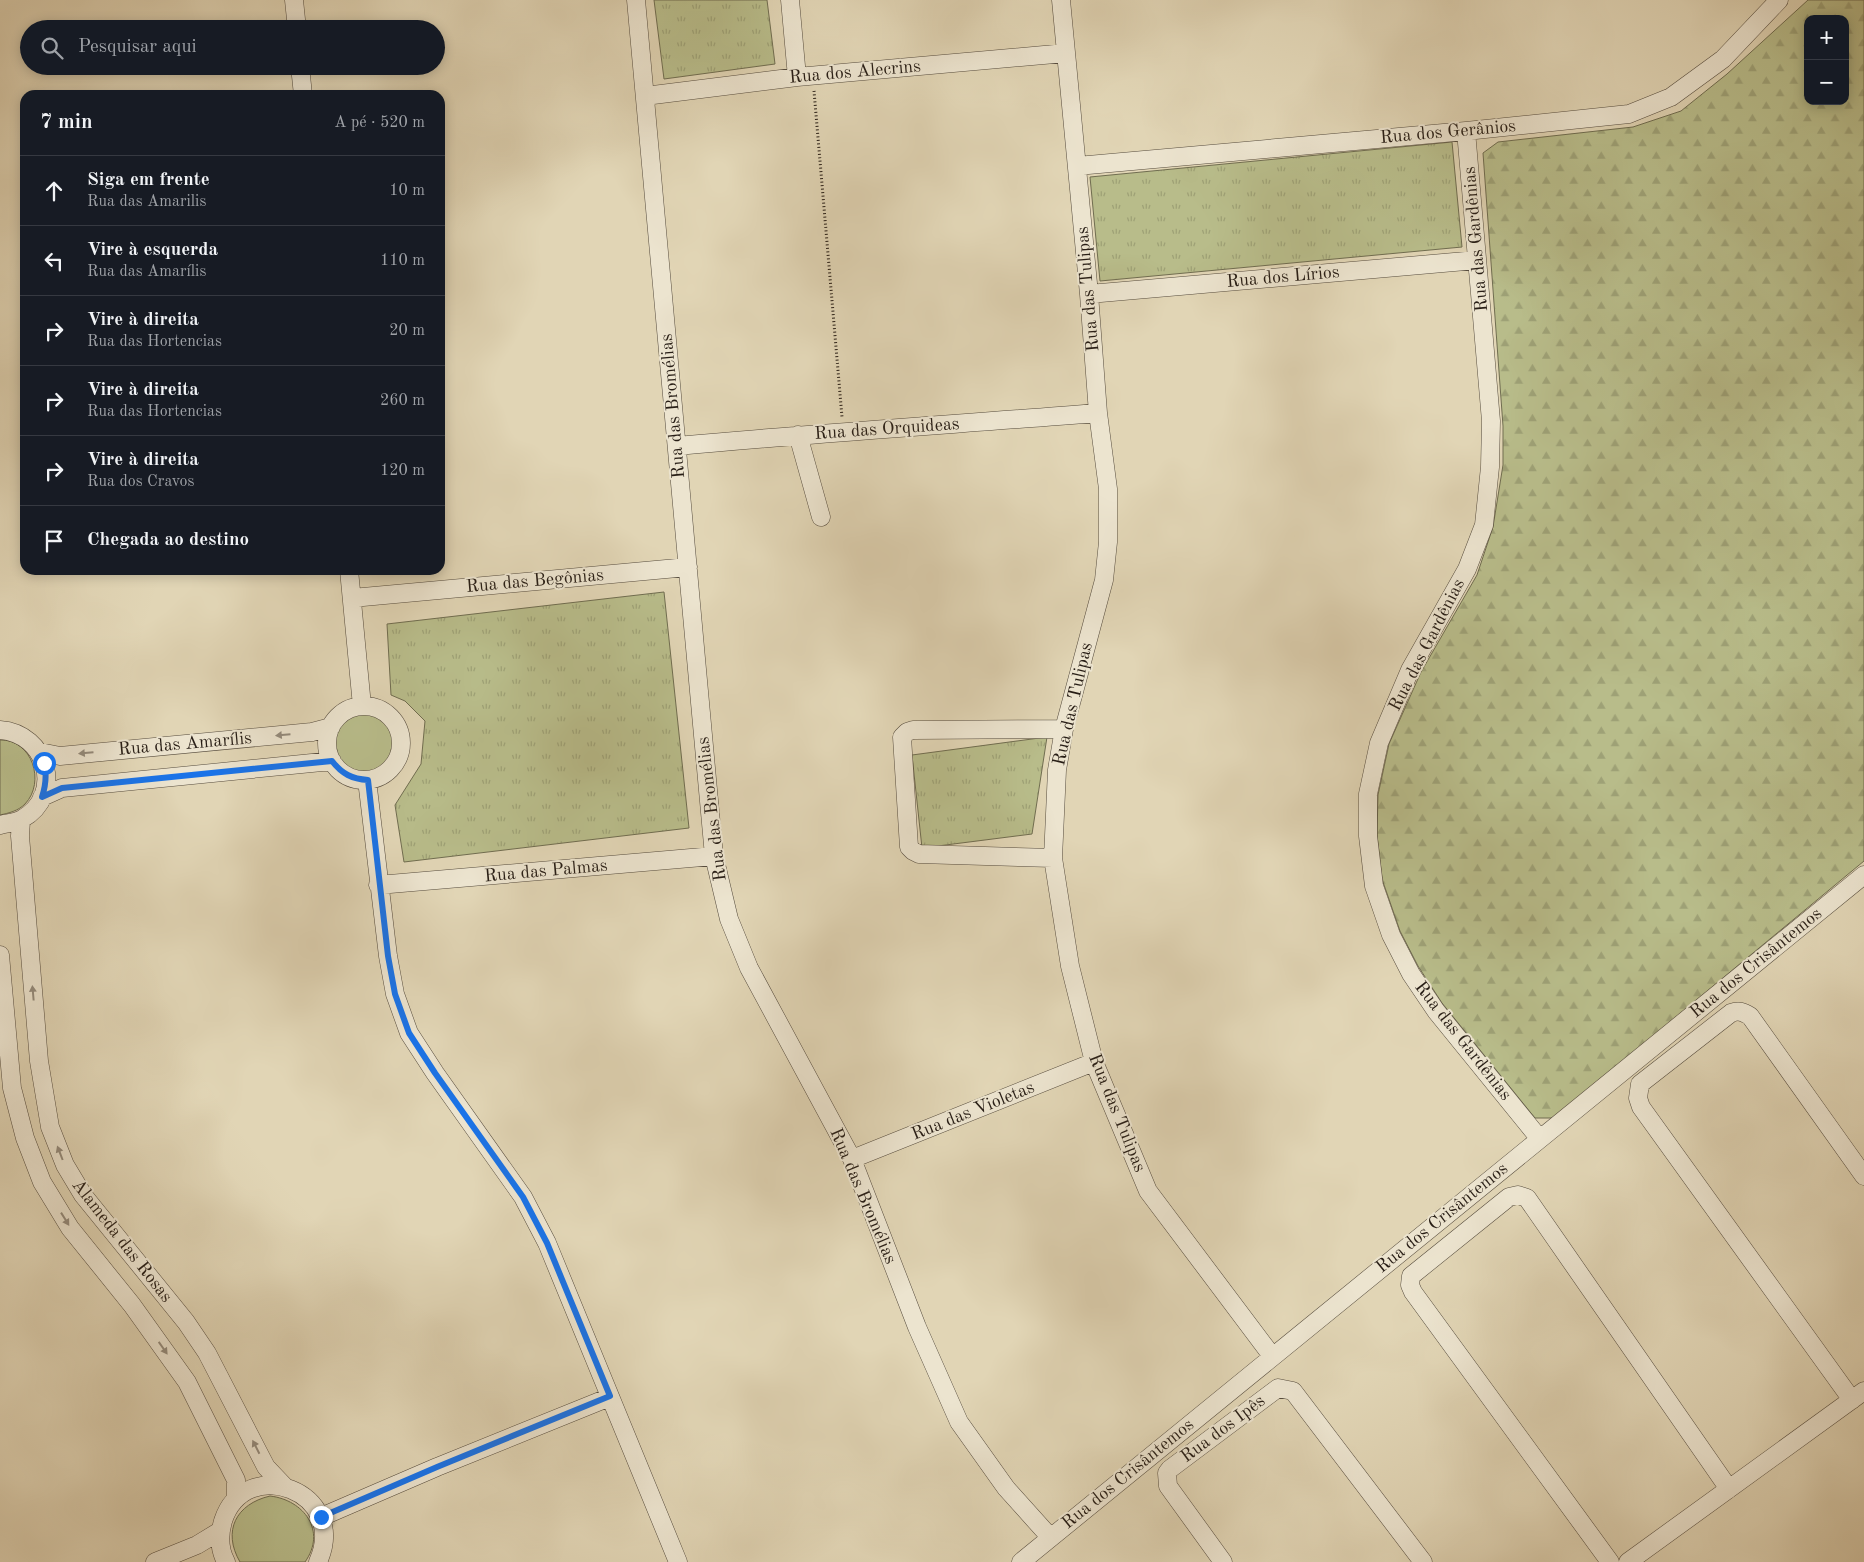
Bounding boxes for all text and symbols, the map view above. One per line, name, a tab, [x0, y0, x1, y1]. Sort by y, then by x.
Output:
map controls	[1804, 15, 1849, 105]
button: +	[1804, 15, 1849, 60]
search box	[20, 20, 445, 75]
icon: search	[38, 34, 66, 62]
text: Pesquisar aqui	[78, 38, 197, 57]
street label: Rua dos Alecrins	[788, 57, 922, 87]
button: −	[1804, 60, 1849, 105]
text: 7 min	[40, 112, 93, 133]
text: A pé · 520 m	[334, 115, 425, 131]
street label: Rua dos Gerânios	[1379, 117, 1517, 147]
street label: Rua das Gardênias	[1461, 165, 1491, 312]
text: Siga em frente	[87, 171, 210, 190]
icon: ahead	[40, 177, 68, 205]
text: 10 m	[389, 183, 425, 199]
text: Rua das Amarilis	[87, 194, 206, 210]
street label: Rua das Tulipas	[1074, 225, 1102, 352]
text: Vire à esquerda	[87, 241, 218, 260]
icon: left	[40, 247, 68, 275]
text: 110 m	[380, 253, 425, 269]
street label: Rua dos Lírios	[1226, 263, 1341, 291]
text: Rua das Amarílis	[87, 264, 206, 280]
text: Vire à direita	[87, 311, 199, 330]
icon: right	[40, 317, 68, 345]
text: 20 m	[389, 323, 425, 339]
street label: Rua das Bromélias	[658, 333, 688, 479]
text: Rua das Hortencias	[87, 334, 222, 350]
text: Vire à direita	[87, 381, 199, 400]
icon: right	[40, 387, 68, 415]
text: 260 m	[380, 393, 425, 409]
text: Rua das Hortencias	[87, 404, 222, 420]
street label: Rua das Orquideas	[814, 415, 960, 443]
text: Vire à direita	[87, 451, 199, 470]
icon: right	[40, 457, 68, 485]
text: 120 m	[380, 463, 425, 479]
text: Rua dos Cravos	[87, 474, 194, 490]
icon: arrive	[40, 527, 68, 555]
text: Chegada ao destino	[87, 531, 249, 550]
street label: Rua das Begônias	[465, 566, 605, 596]
street label: Rua das Gardênias	[1386, 576, 1468, 714]
street label: Rua das Tulipas	[1050, 641, 1096, 767]
street label: Rua das Amarílis	[117, 729, 253, 759]
one-way arrow	[275, 731, 291, 739]
street label: Rua das Bromélias	[694, 736, 730, 882]
one-way arrow	[78, 749, 94, 757]
route start	[33, 752, 56, 775]
street label: Rua das Palmas	[484, 857, 609, 885]
street label: Rua dos Crisântemos	[1687, 904, 1826, 1022]
street label: Rua das Gardênias	[1411, 978, 1515, 1104]
one-way arrow	[29, 985, 37, 1001]
street label: Rua das Tulipas	[1085, 1051, 1149, 1175]
street label: Rua das Violetas	[909, 1078, 1037, 1144]
street label: Rua das Bromélias	[826, 1126, 900, 1267]
one-way arrow	[56, 1145, 64, 1160]
street label: Rua dos Crisântemos	[1373, 1159, 1512, 1277]
street label: Alameda das Rosas	[68, 1176, 176, 1306]
one-way arrow	[60, 1213, 69, 1226]
one-way arrow	[158, 1342, 168, 1355]
street label: Rua dos Ipês	[1178, 1392, 1269, 1466]
street label: Rua dos Crisântemos	[1059, 1415, 1198, 1533]
one-way arrow	[252, 1440, 260, 1454]
route end	[310, 1506, 333, 1529]

